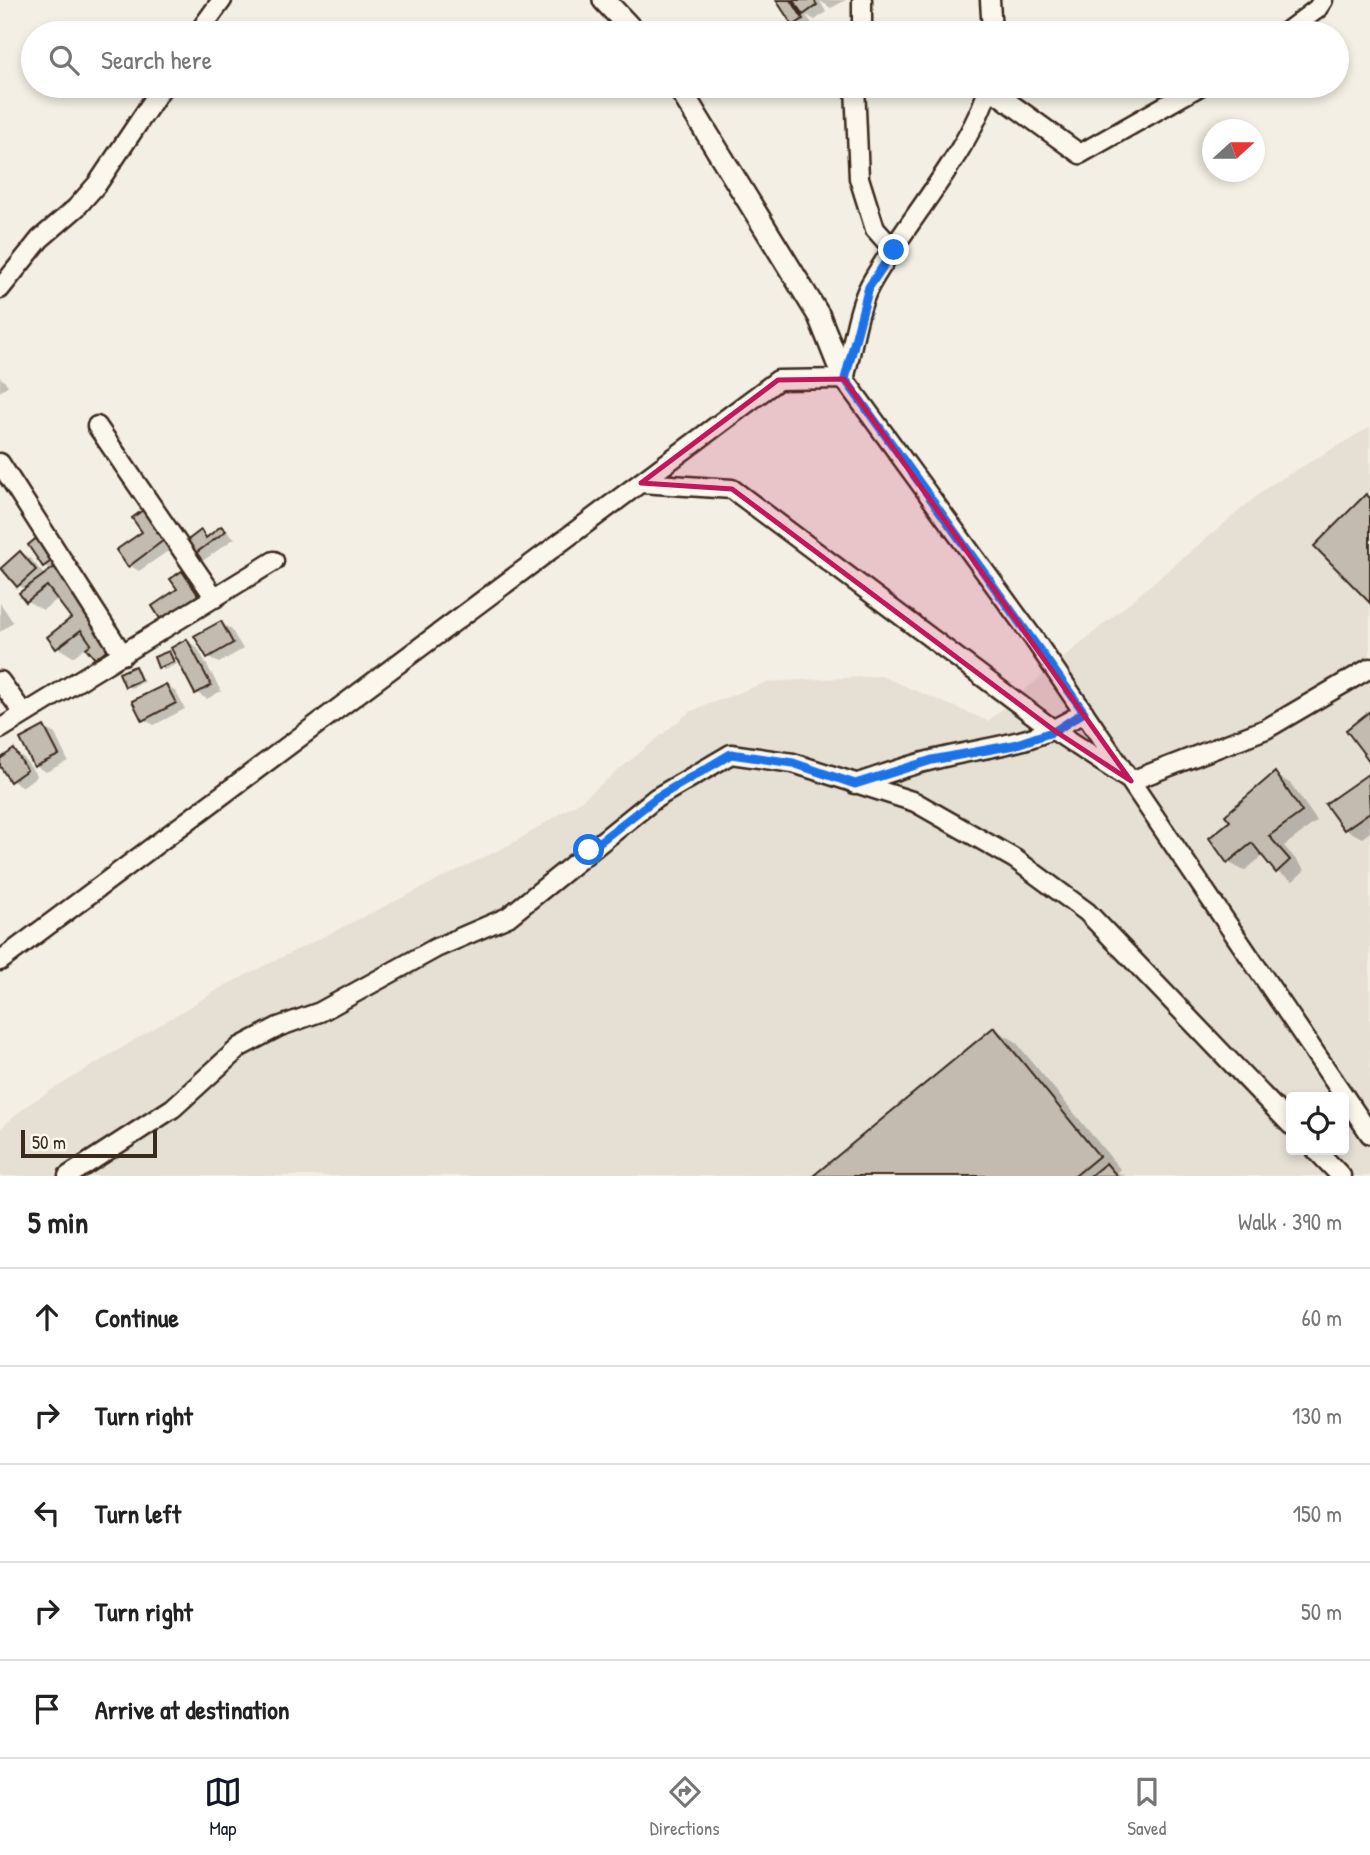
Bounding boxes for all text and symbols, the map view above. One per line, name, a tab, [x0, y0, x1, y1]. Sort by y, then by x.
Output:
search box	[21, 21, 1349, 98]
icon: search	[45, 41, 83, 79]
text: Search here	[101, 42, 212, 77]
north arrow	[1202, 119, 1265, 182]
route end	[878, 234, 909, 265]
route start	[573, 834, 604, 865]
map controls	[1286, 1092, 1349, 1155]
button: locate	[1286, 1092, 1349, 1155]
scale bar	[21, 1127, 158, 1159]
text: 50 m	[32, 1129, 66, 1155]
text: 5 min	[28, 1202, 88, 1242]
text: Walk · 390 m	[1238, 1206, 1342, 1237]
icon: ahead	[28, 1298, 66, 1336]
text: Continue	[95, 1300, 179, 1335]
text: 60 m	[1302, 1302, 1342, 1333]
icon: right	[28, 1396, 66, 1434]
text: Turn right	[95, 1398, 193, 1433]
text: 130 m	[1292, 1400, 1342, 1431]
icon: left	[28, 1494, 66, 1532]
text: Turn left	[95, 1496, 181, 1531]
text: 150 m	[1293, 1498, 1342, 1529]
icon: right	[28, 1592, 66, 1630]
text: Turn right	[95, 1594, 193, 1629]
text: 50 m	[1301, 1596, 1342, 1627]
icon: arrive	[28, 1690, 66, 1728]
text: Arrive at destination	[95, 1692, 290, 1727]
tab: Map	[204, 1773, 242, 1841]
tab: Directions	[650, 1773, 720, 1841]
tab: Saved	[1127, 1773, 1166, 1841]

